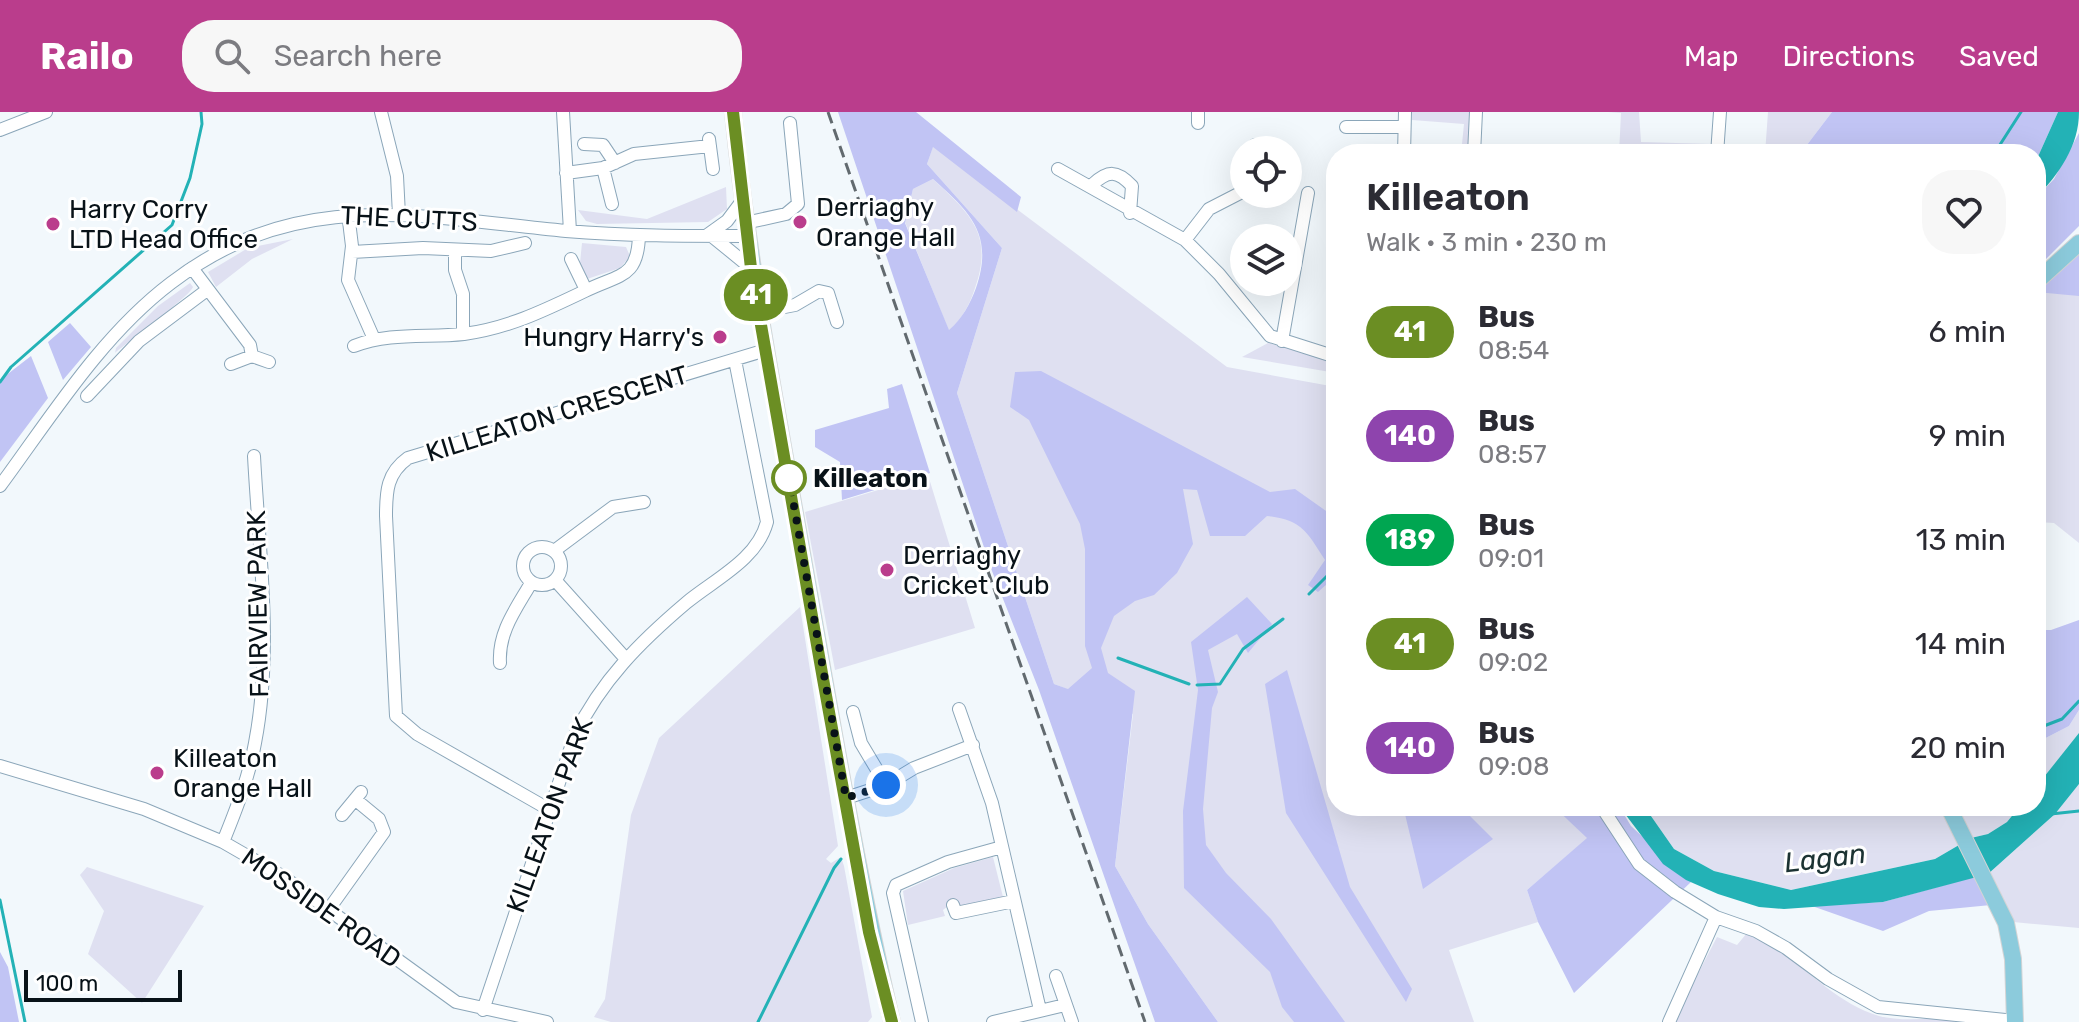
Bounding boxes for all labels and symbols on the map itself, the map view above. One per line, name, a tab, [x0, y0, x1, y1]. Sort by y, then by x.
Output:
place label: Derriaghy Orange Hall	[816, 192, 955, 253]
place label: Harry Corry LTD Head Office	[69, 194, 258, 255]
street label: THE CUTTS	[340, 200, 478, 238]
marker: Derriaghy Orange Hall	[791, 213, 809, 231]
marker: Harry Corry LTD Head Office	[44, 215, 62, 233]
line badge: 41	[720, 269, 792, 321]
place label: Hungry Harry's	[523, 322, 704, 353]
marker: Hungry Harry's	[711, 328, 729, 346]
street label: KILLEATON CRESCENT	[422, 359, 692, 469]
marker: Killeaton	[772, 461, 806, 495]
place label: Killeaton	[813, 463, 928, 494]
street label: FAIRVIEW PARK	[241, 510, 275, 698]
place label: Derriaghy Cricket Club	[903, 540, 1049, 601]
marker: Derriaghy Cricket Club	[878, 561, 896, 579]
street label: KILLEATON PARK	[500, 713, 600, 917]
place label: Killeaton Orange Hall	[173, 743, 312, 804]
marker: Killeaton Orange Hall	[148, 764, 166, 782]
your location	[866, 765, 906, 805]
water label: Lagan	[1782, 837, 1868, 879]
street label: MOSSIDE ROAD	[235, 842, 407, 974]
scale bar	[24, 966, 182, 1002]

